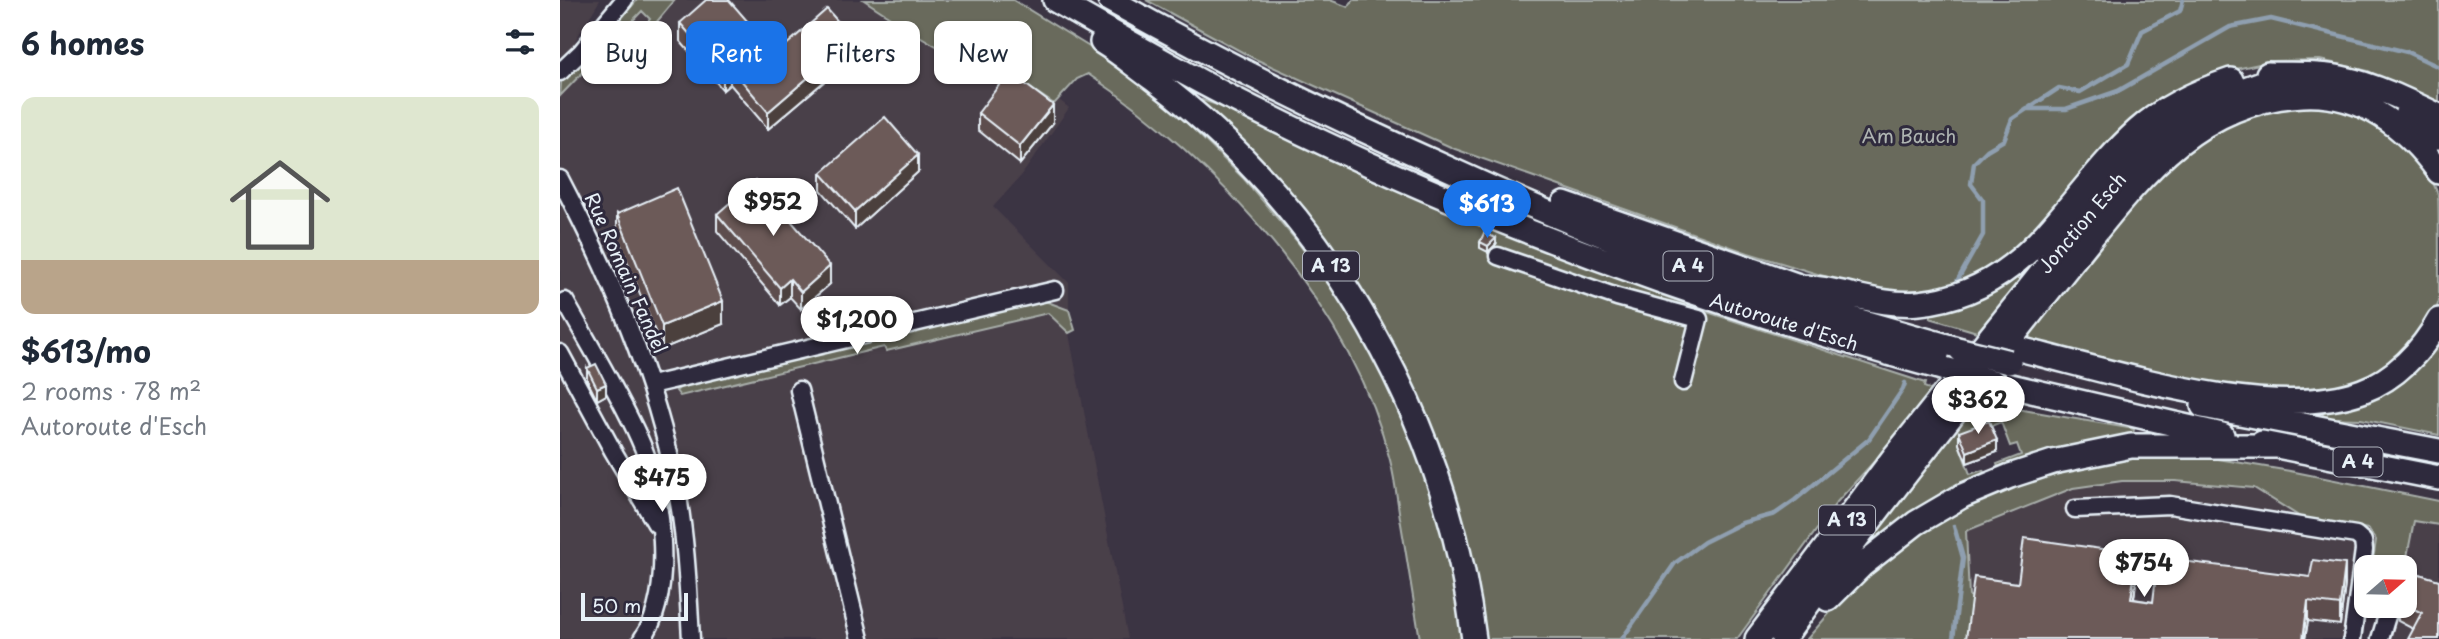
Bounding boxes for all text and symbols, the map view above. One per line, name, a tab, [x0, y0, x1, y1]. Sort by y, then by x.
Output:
text: 6 homes	[21, 20, 144, 65]
chip: Buy	[581, 21, 672, 84]
chip: Rent	[686, 21, 787, 84]
chip: Filters	[801, 21, 920, 84]
chip: New	[934, 21, 1032, 84]
icon: filters	[501, 23, 539, 61]
park label: Am Bauch	[1862, 121, 1956, 149]
icon: home	[217, 142, 343, 268]
street label: Jonction Esch	[2031, 166, 2132, 279]
pin: $952	[732, 178, 814, 238]
pin: $613	[1446, 180, 1528, 240]
text: $952	[744, 183, 802, 218]
text: $613	[1459, 185, 1515, 220]
street label: Rue Romain Fandel	[579, 188, 675, 357]
road number: A 13	[1303, 252, 1359, 280]
road number: A 4	[1664, 252, 1712, 280]
street label: Autoroute d'Esch	[1707, 285, 1862, 357]
pin: $1,200	[800, 296, 914, 356]
text: $1,200	[817, 301, 897, 336]
text: $613/mo	[21, 328, 151, 373]
text: 2 rooms · 78 m²	[21, 373, 201, 408]
pin: $362	[1937, 376, 2019, 436]
text: $362	[1948, 381, 2008, 416]
text: Autoroute d'Esch	[21, 408, 207, 443]
road number: A 4	[2333, 448, 2382, 476]
pin: $475	[621, 454, 703, 514]
text: $475	[634, 459, 690, 494]
road number: A 13	[1819, 506, 1875, 534]
pin: $754	[2103, 540, 2185, 599]
text: $754	[2115, 544, 2173, 579]
north arrow	[2354, 555, 2417, 618]
map controls	[2354, 555, 2417, 618]
scale bar	[581, 590, 688, 622]
text: 50 m	[592, 591, 641, 619]

